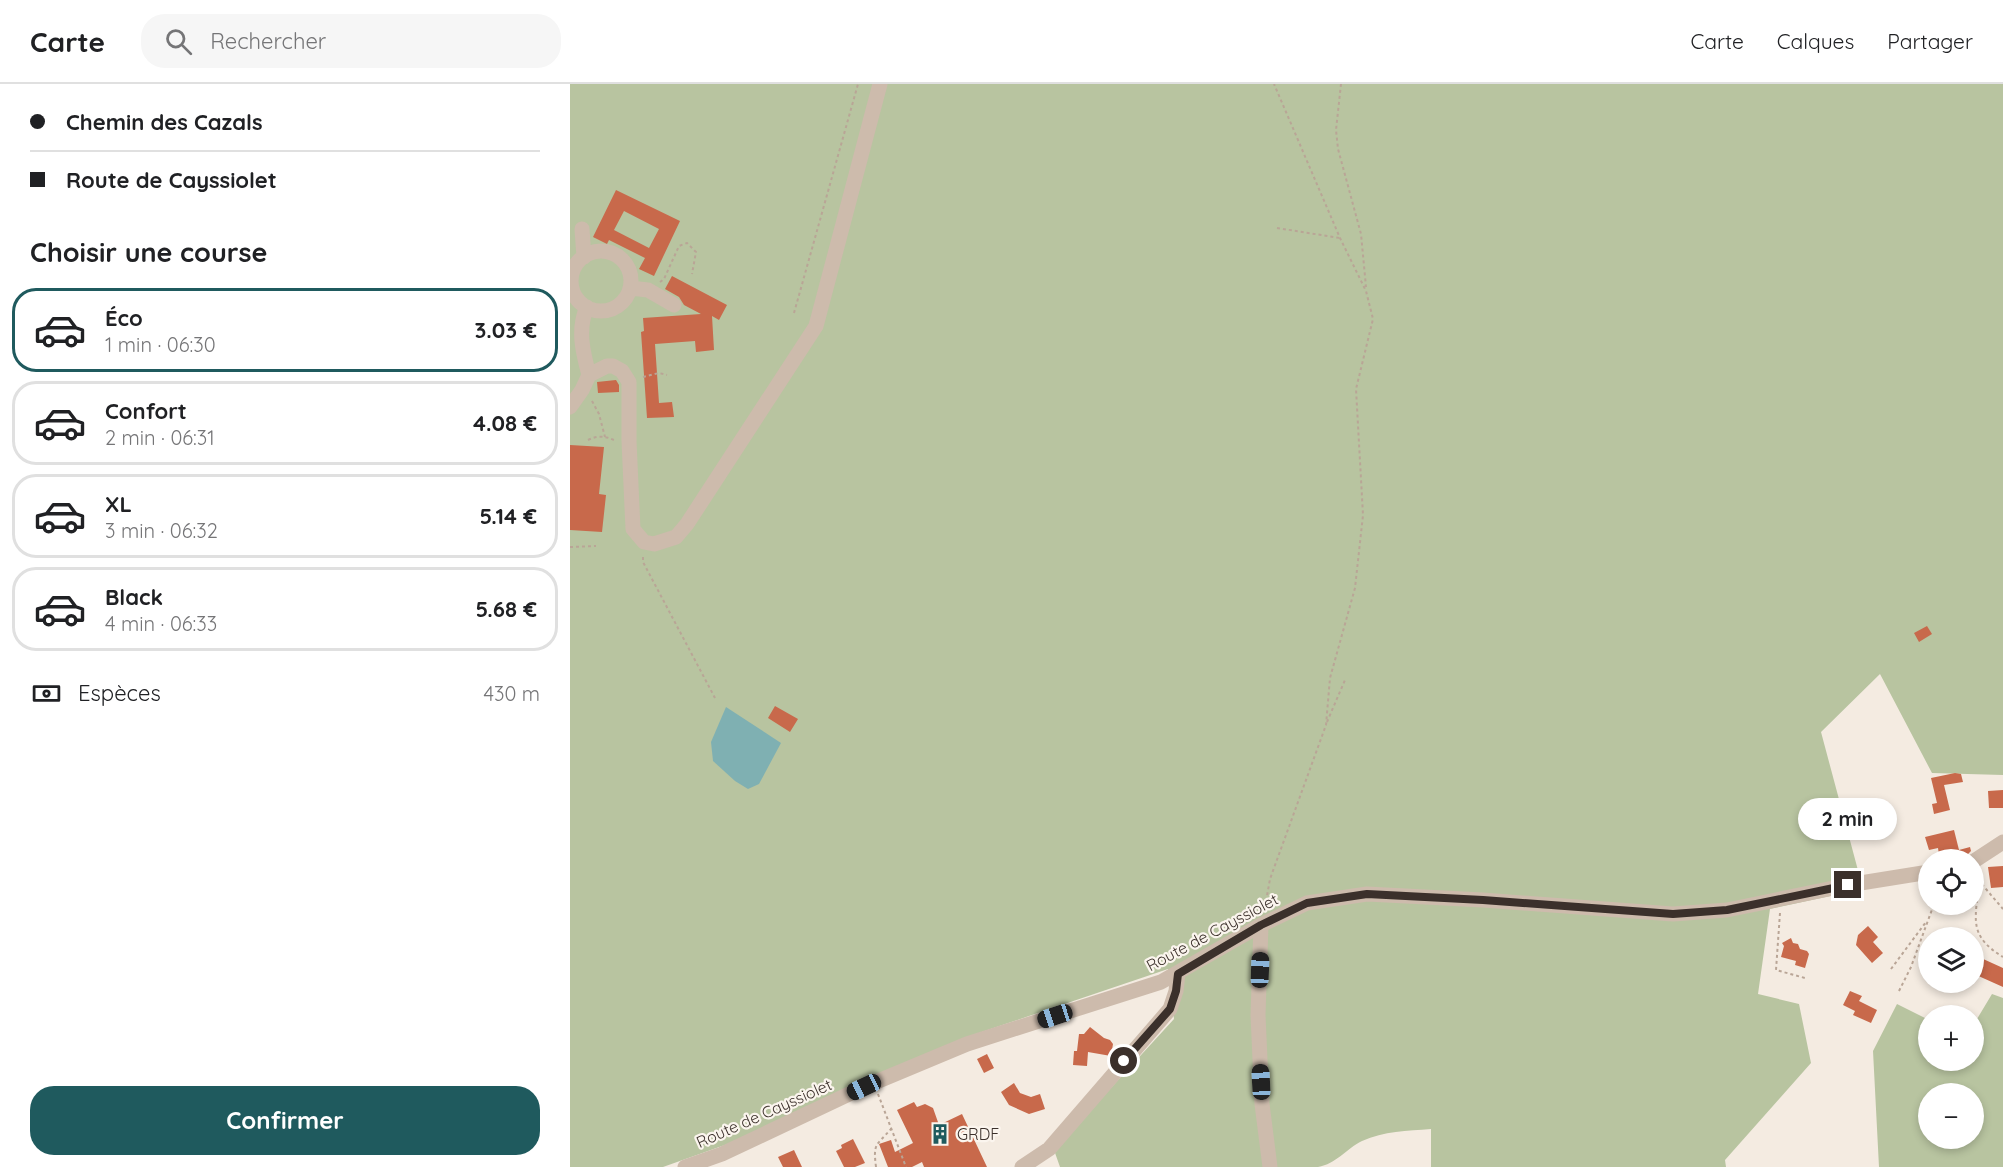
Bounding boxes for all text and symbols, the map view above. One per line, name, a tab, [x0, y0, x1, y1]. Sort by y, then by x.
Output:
search box	[141, 14, 561, 68]
text: Carte	[30, 24, 105, 59]
icon: search	[162, 25, 195, 58]
text: Rechercher	[210, 27, 326, 55]
text: Carte	[1690, 28, 1744, 54]
text: Calques	[1777, 28, 1854, 54]
text: Partager	[1887, 28, 1973, 54]
text: Chemin des Cazals	[66, 108, 263, 136]
text: Route de Cayssiolet	[66, 166, 277, 194]
text: Choisir une course	[30, 235, 267, 269]
icon: car	[33, 303, 87, 357]
text: Éco	[105, 304, 143, 332]
text: 3.03 €	[474, 316, 537, 344]
text: 1 min · 06:30	[105, 332, 216, 357]
icon: car	[33, 396, 87, 450]
text: Confort	[105, 397, 187, 425]
text: 4.08 €	[473, 409, 537, 437]
text: 2 min · 06:31	[105, 425, 215, 450]
icon: car	[33, 489, 87, 543]
text: XL	[105, 490, 132, 518]
text: 5.14 €	[479, 502, 537, 530]
text: 3 min · 06:32	[105, 518, 218, 543]
icon: car	[33, 582, 87, 636]
text: Black	[105, 583, 163, 611]
text: 5.68 €	[476, 595, 537, 623]
text: 4 min · 06:33	[105, 611, 217, 636]
icon: cash	[30, 677, 63, 710]
text: Espèces	[78, 679, 161, 707]
text: 430 m	[483, 681, 540, 706]
callout: 2 min	[1798, 798, 1898, 840]
text: 2 min	[1821, 806, 1874, 831]
map controls	[1918, 849, 1984, 1149]
button: locate	[1918, 849, 1984, 915]
route end	[1834, 871, 1861, 898]
street label: Route de Cayssiolet	[1143, 889, 1281, 975]
button: layers	[1918, 927, 1984, 993]
car	[1250, 952, 1270, 988]
car	[1035, 1002, 1075, 1030]
button: +	[1918, 1005, 1984, 1071]
route start	[1110, 1047, 1137, 1074]
car	[1251, 1064, 1271, 1100]
car	[844, 1071, 884, 1103]
street label: Route de Cayssiolet	[693, 1074, 835, 1152]
button: −	[1918, 1083, 1984, 1149]
button: Confirmer	[30, 1086, 540, 1155]
building icon: GRDF	[928, 1122, 952, 1146]
place label: GRDF	[957, 1124, 999, 1144]

